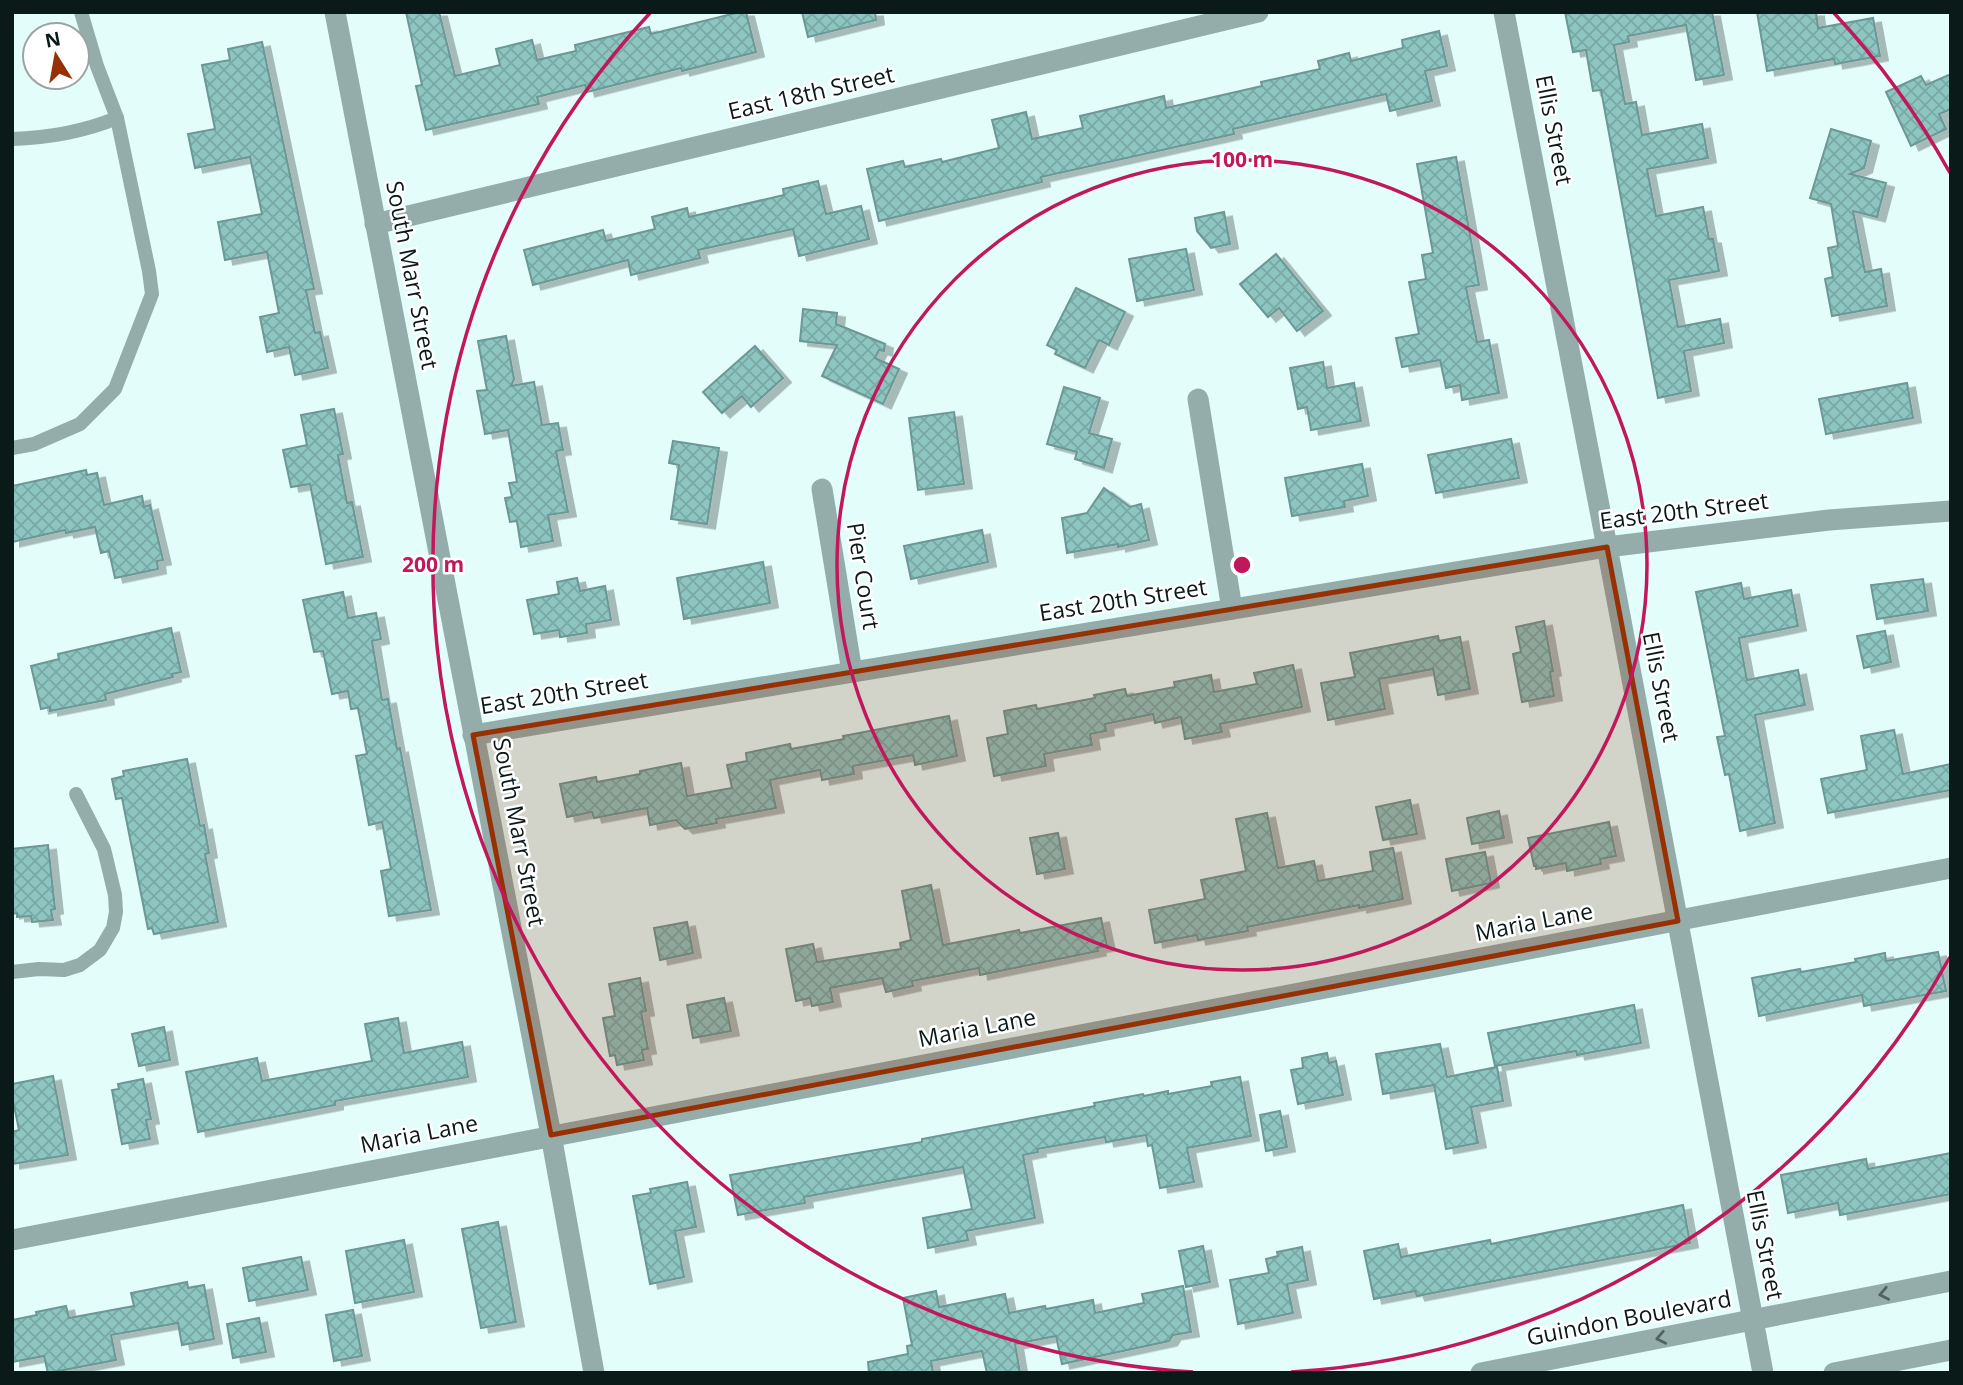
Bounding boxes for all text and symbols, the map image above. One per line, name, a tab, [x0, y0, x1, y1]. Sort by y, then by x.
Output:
north arrow	[21, 21, 91, 91]
text: N	[43, 25, 63, 54]
street label: East 18th Street	[725, 57, 897, 127]
street label: Ellis Street	[1529, 72, 1581, 188]
text: 100 m	[1211, 145, 1273, 173]
street label: South Marr Street	[379, 178, 447, 372]
street label: East 20th Street	[1598, 484, 1770, 536]
street label: Pier Court	[840, 520, 888, 632]
text: 200 m	[402, 550, 464, 578]
centre of rings	[1230, 553, 1254, 577]
street label: East 20th Street	[1037, 570, 1209, 628]
street label: Ellis Street	[1636, 629, 1688, 745]
street label: East 20th Street	[478, 663, 650, 721]
street label: South Marr Street	[486, 735, 554, 929]
street label: Maria Lane	[1472, 894, 1595, 948]
street label: Maria Lane	[915, 1000, 1038, 1054]
street label: Maria Lane	[357, 1106, 480, 1160]
street label: Ellis Street	[1740, 1187, 1792, 1303]
street label: Guindon Boulevard	[1524, 1281, 1734, 1353]
one-way arrow	[1878, 1286, 1890, 1301]
one-way arrow	[1655, 1330, 1667, 1345]

